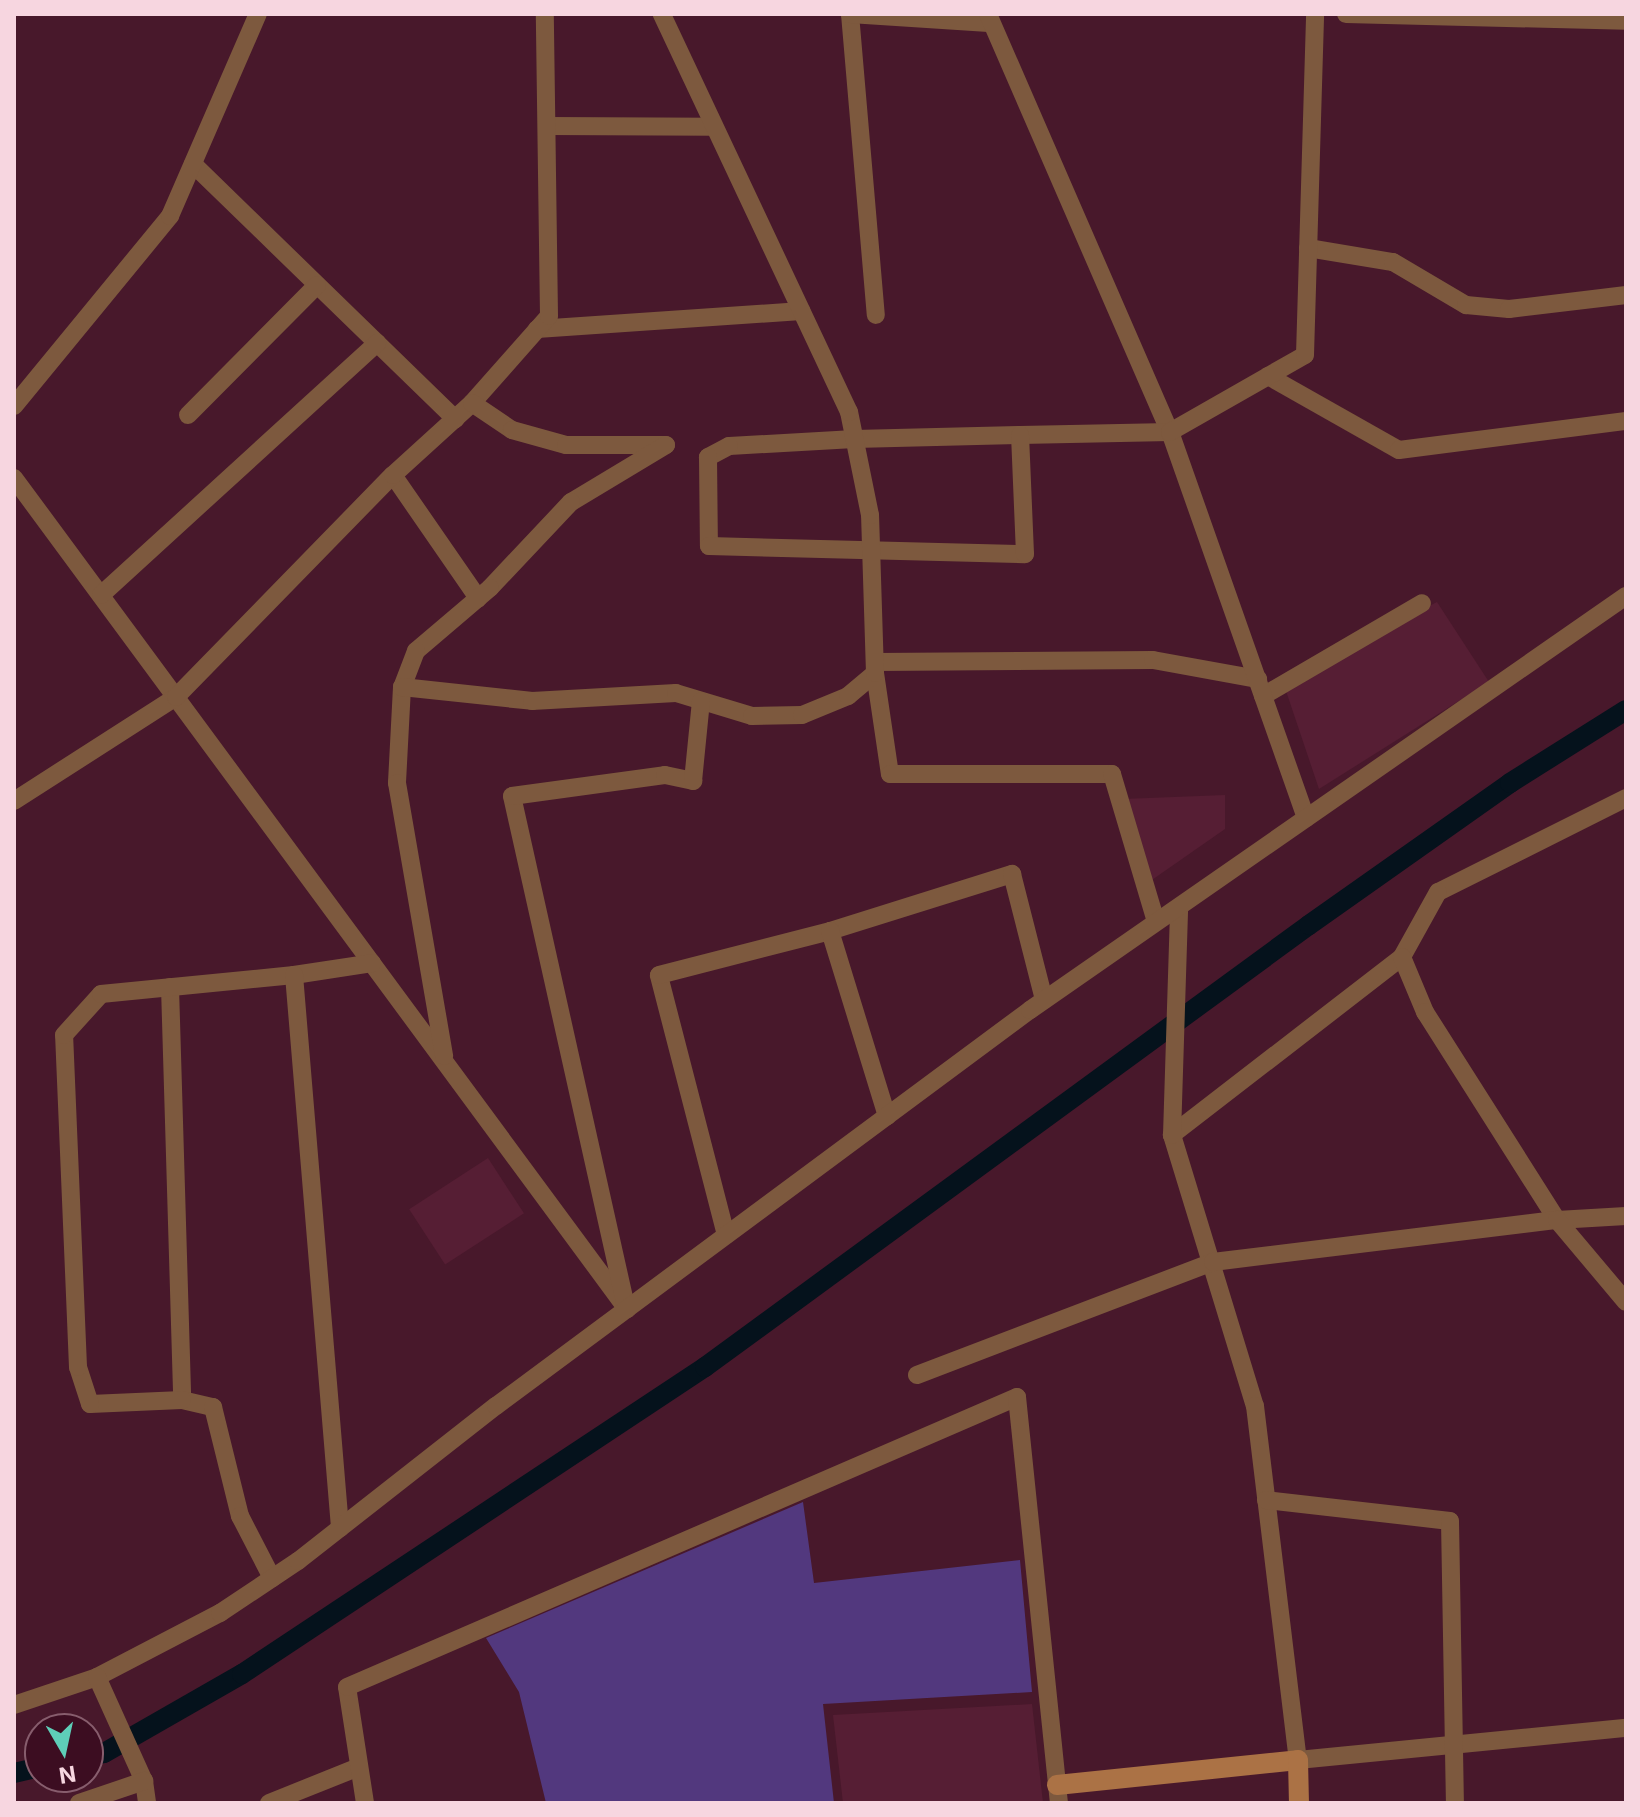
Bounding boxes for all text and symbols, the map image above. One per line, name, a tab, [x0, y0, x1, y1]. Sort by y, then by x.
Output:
north arrow	[24, 1713, 104, 1793]
text: N	[57, 1761, 78, 1789]

